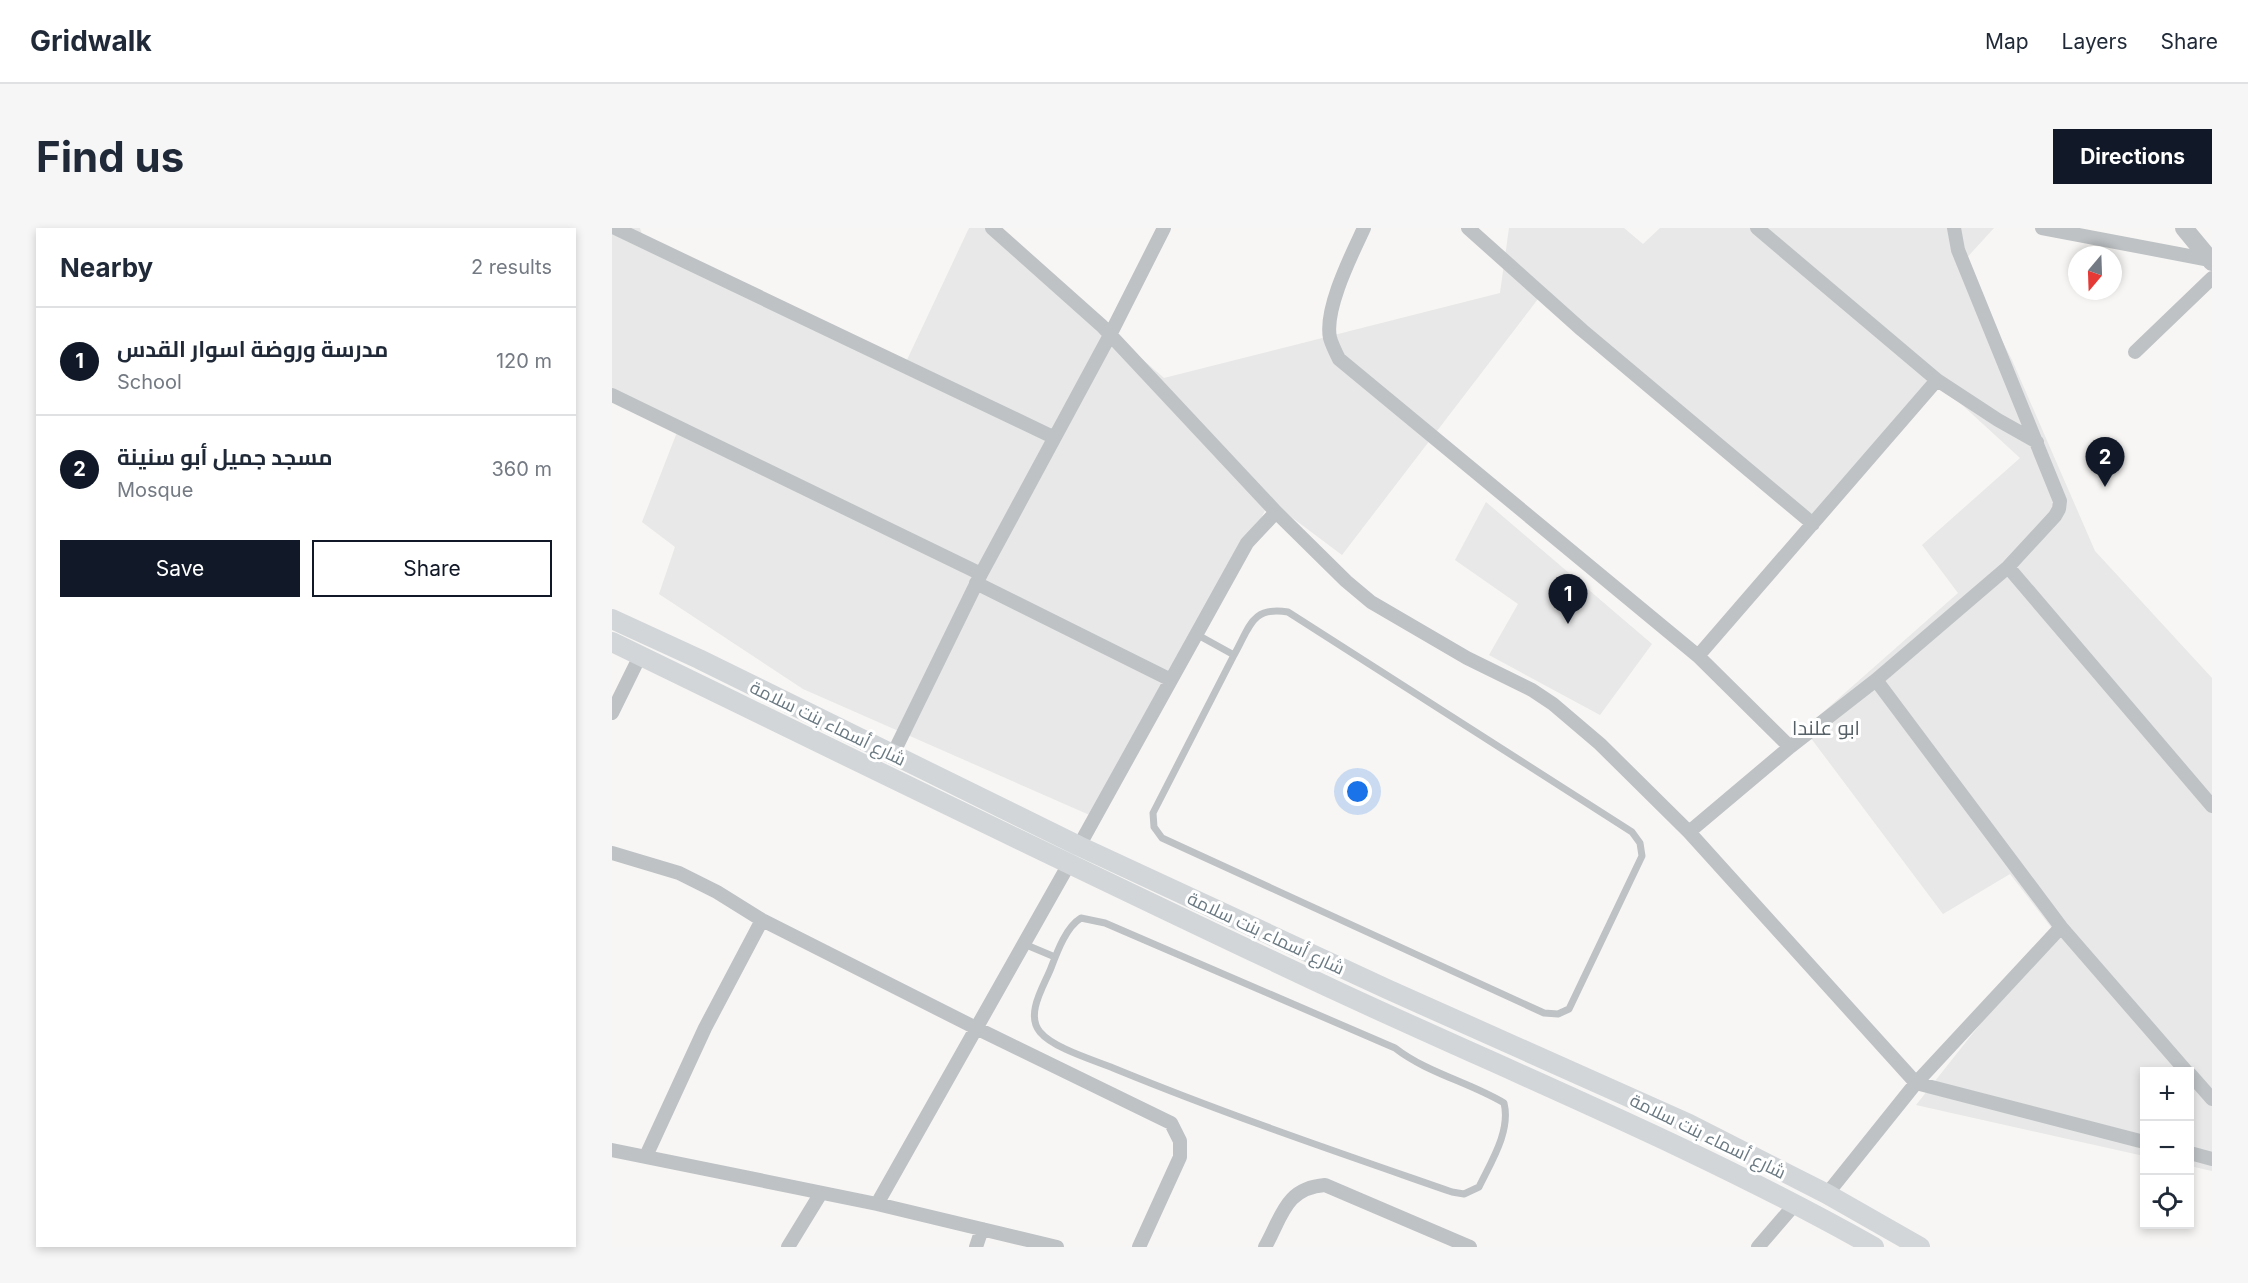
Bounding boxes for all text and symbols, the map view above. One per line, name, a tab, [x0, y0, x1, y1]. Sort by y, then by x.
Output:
text: Gridwalk	[30, 24, 152, 58]
text: Map	[1985, 29, 2029, 54]
text: Layers	[2062, 29, 2128, 54]
text: Share	[2161, 29, 2218, 54]
button: Directions	[2053, 129, 2212, 184]
text: Find us	[36, 131, 184, 182]
north arrow	[2068, 246, 2122, 300]
text: Nearby	[60, 252, 153, 283]
text: 2 results	[471, 255, 552, 279]
text: مدرسة وروضة اسوار القدس	[117, 336, 388, 362]
text: 1	[75, 349, 84, 373]
text: 120 m	[496, 349, 552, 373]
text: School	[117, 370, 182, 394]
pin: 2	[2086, 438, 2124, 487]
text: مسجد جميل أبو سنينة	[117, 444, 333, 470]
text: 2	[73, 457, 86, 481]
text: 360 m	[491, 457, 552, 481]
text: Mosque	[117, 478, 193, 502]
button: Save	[60, 540, 300, 597]
button: Share	[312, 540, 552, 597]
pin: 1	[1548, 574, 1588, 624]
street label: شارع أسماء بنت سلامة	[746, 676, 909, 772]
district label: ابو علندا	[1792, 716, 1860, 740]
your location	[1343, 777, 1372, 806]
street label: شارع أسماء بنت سلامة	[1183, 887, 1348, 980]
map controls	[2140, 1067, 2194, 1229]
button: +	[2140, 1067, 2194, 1121]
street label: شارع أسماء بنت سلامة	[1626, 1089, 1789, 1185]
button: −	[2140, 1121, 2194, 1175]
button: locate	[2140, 1175, 2194, 1229]

